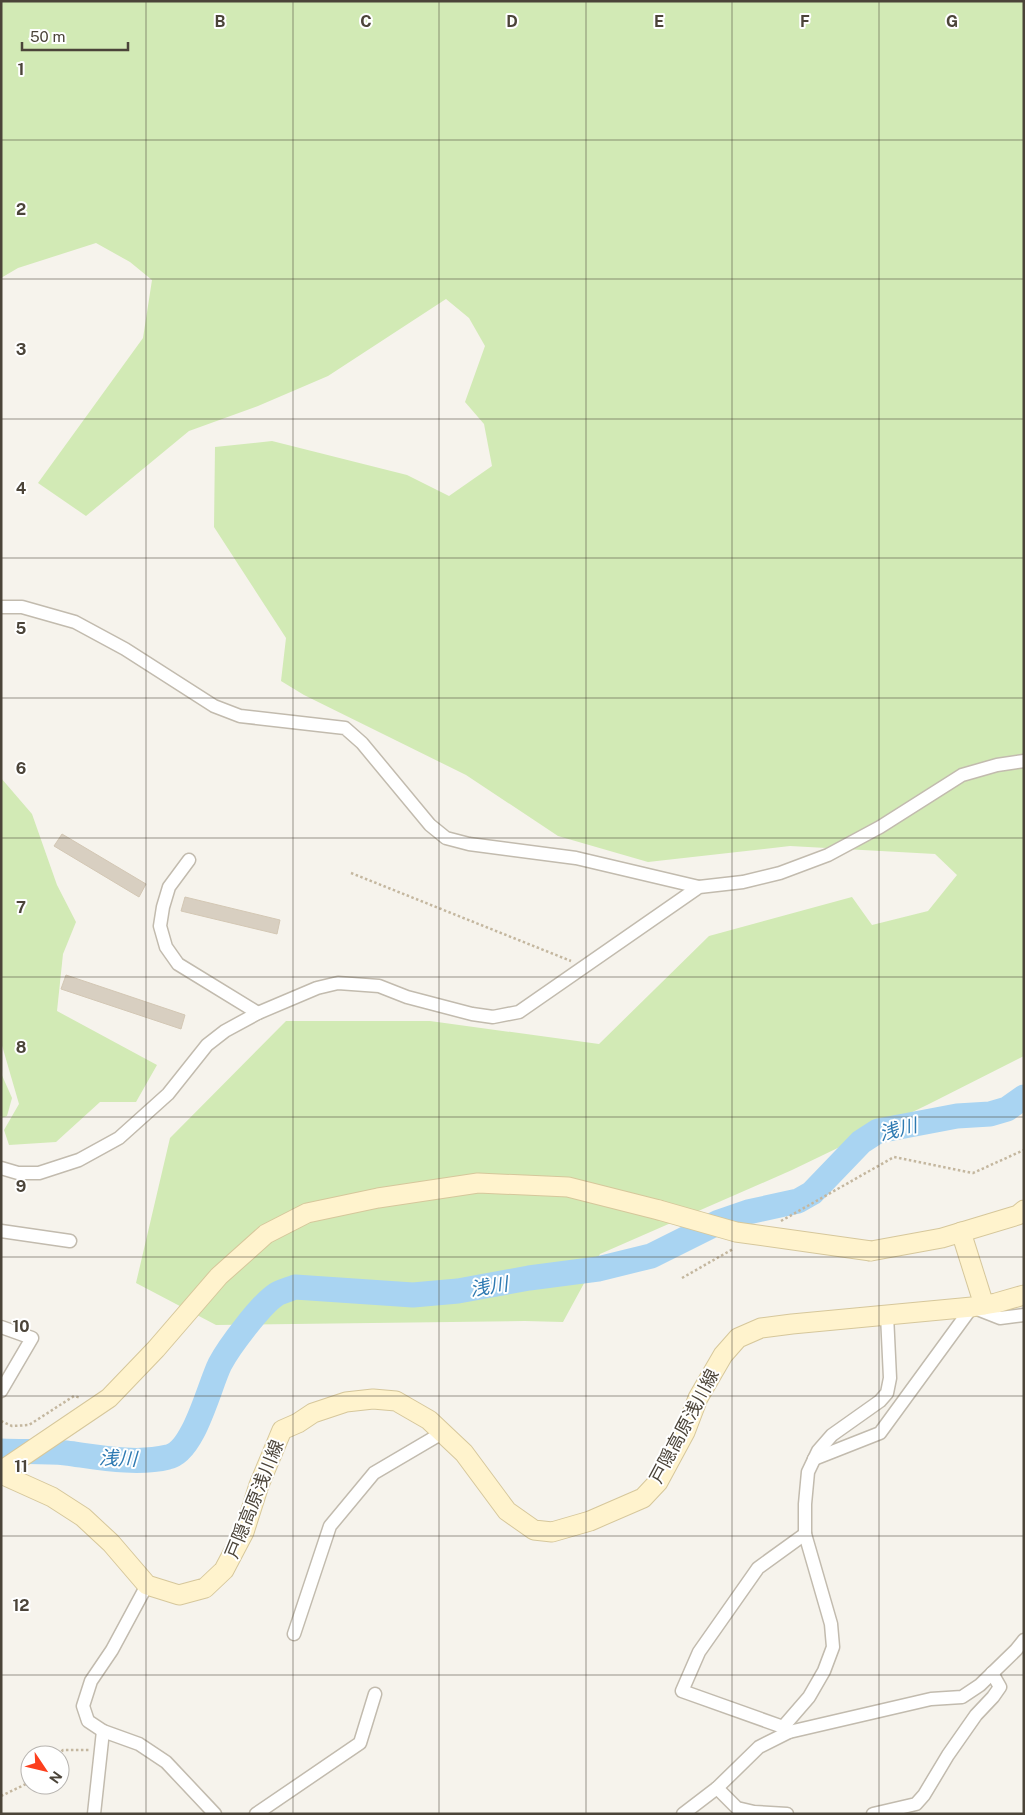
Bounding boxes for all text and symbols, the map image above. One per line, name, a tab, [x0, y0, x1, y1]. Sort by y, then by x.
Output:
text: B	[215, 12, 226, 31]
text: C	[360, 12, 372, 31]
text: D	[506, 12, 518, 31]
text: E	[654, 12, 664, 31]
text: F	[800, 12, 810, 31]
text: G	[946, 12, 958, 31]
scale bar	[22, 20, 129, 52]
text: 50 m	[30, 28, 65, 45]
text: 1	[18, 60, 24, 79]
text: 2	[16, 200, 26, 219]
text: 3	[16, 340, 26, 359]
text: 4	[16, 479, 27, 498]
text: 5	[16, 619, 27, 638]
text: 6	[16, 759, 26, 778]
text: 7	[16, 898, 26, 917]
text: 8	[16, 1038, 27, 1057]
water label: 浅川	[877, 1113, 921, 1144]
text: 9	[16, 1177, 26, 1196]
water label: 浅川	[469, 1272, 511, 1300]
text: 10	[12, 1317, 30, 1336]
street label: 戸隠高原浅川線	[645, 1365, 723, 1487]
street label: 戸隠高原浅川線	[221, 1437, 287, 1561]
water label: 浅川	[99, 1446, 139, 1470]
text: 11	[14, 1457, 28, 1476]
text: 12	[12, 1596, 30, 1615]
north arrow	[20, 1745, 70, 1795]
text: N	[46, 1768, 65, 1787]

